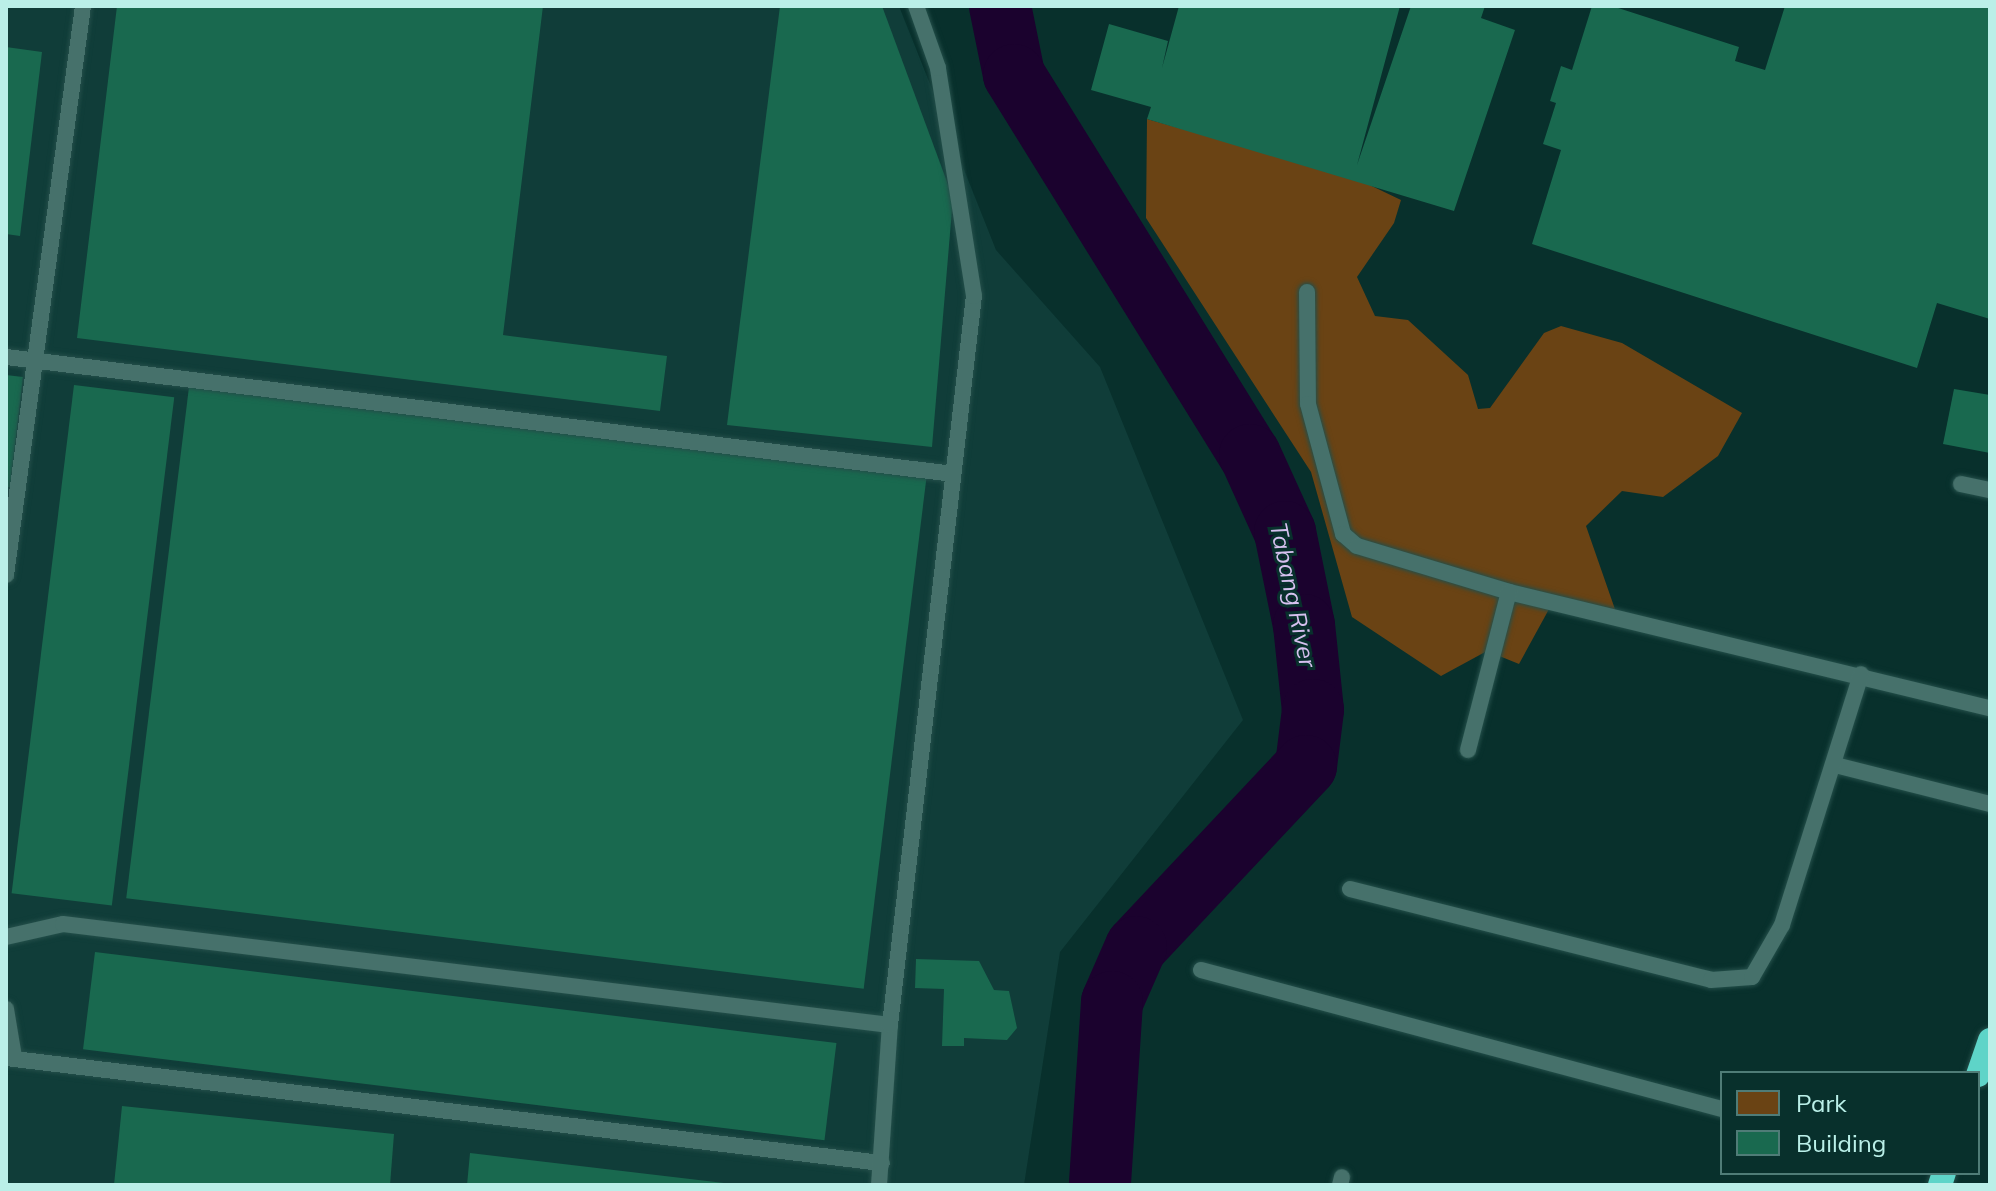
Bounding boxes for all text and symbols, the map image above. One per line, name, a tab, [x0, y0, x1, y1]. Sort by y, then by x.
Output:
water label: Tabang River	[1264, 520, 1322, 670]
legend	[1720, 1071, 1980, 1175]
text: Park	[1796, 1088, 1847, 1118]
text: Building	[1796, 1128, 1886, 1158]

